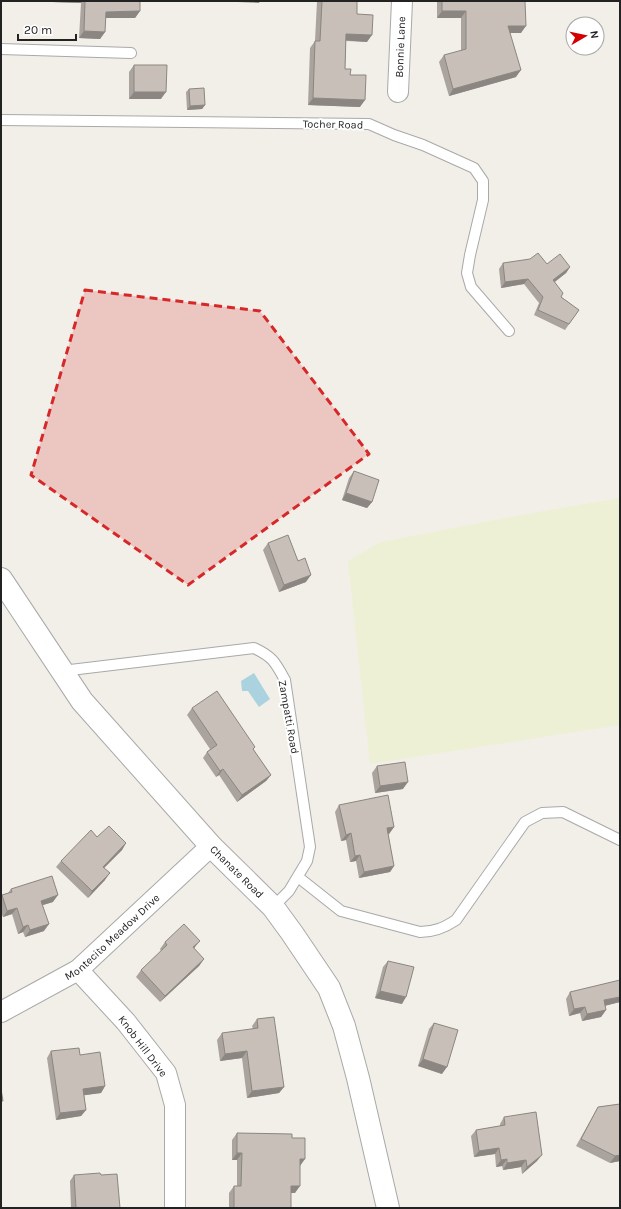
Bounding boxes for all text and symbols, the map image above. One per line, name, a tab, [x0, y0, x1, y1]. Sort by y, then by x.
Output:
scale bar	[18, 16, 76, 42]
street label: Bonnie Lane	[393, 16, 408, 78]
north arrow	[565, 16, 605, 56]
text: 20 m	[24, 23, 52, 37]
text: N	[587, 30, 601, 39]
street label: Tocher Road	[303, 117, 363, 132]
street label: Zampatti Road	[276, 679, 301, 755]
street label: Chanate Road	[207, 843, 266, 901]
street label: Montecito Meadow Drive	[62, 891, 163, 983]
street label: Knob Hill Drive	[115, 1013, 170, 1080]

